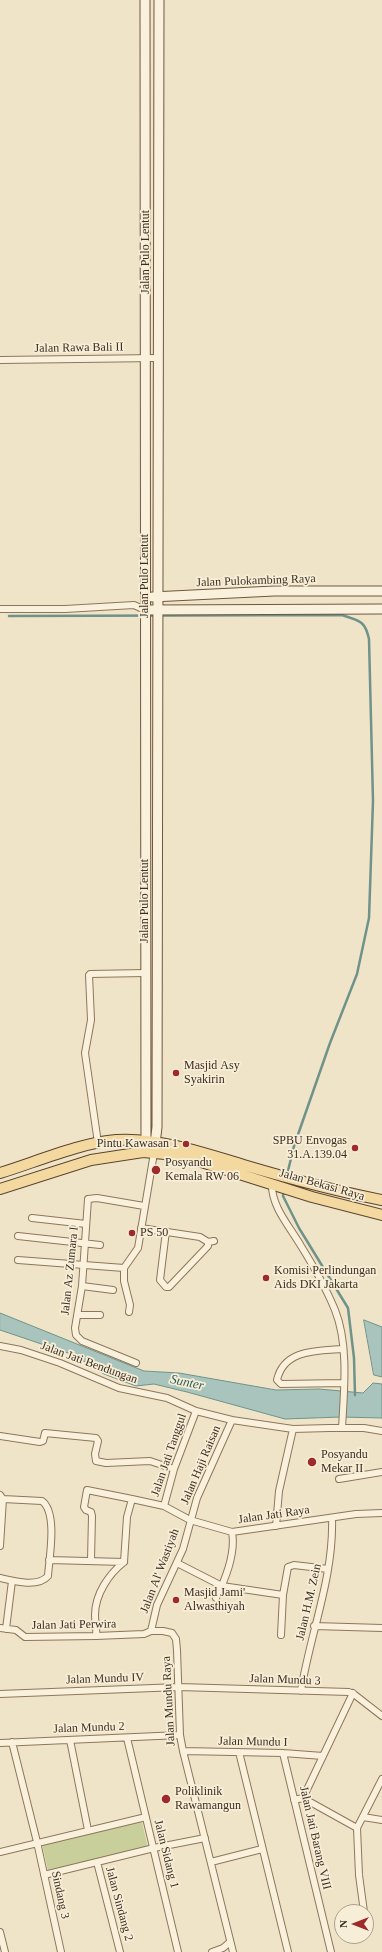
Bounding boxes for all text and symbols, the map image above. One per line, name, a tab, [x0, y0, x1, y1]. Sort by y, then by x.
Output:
street label: Jalan Pulo Lentut	[139, 210, 153, 294]
street label: Jalan Rawa Bali II	[34, 340, 124, 356]
street label: Jalan Pulo Lentut	[138, 534, 152, 618]
street label: Jalan Pulokambing Raya	[196, 572, 316, 590]
street label: Jalan Pulo Lentut	[138, 859, 152, 943]
place label: Masjid Asy Syakirin	[184, 1059, 240, 1087]
marker: Masjid Asy Syakirin	[171, 1068, 181, 1078]
place label: SPBU Envogas 31.A.139.04	[273, 1134, 347, 1162]
place label: Pintu Kawasan 1	[97, 1137, 178, 1151]
marker: Pintu Kawasan 1	[181, 1139, 191, 1149]
marker: SPBU Envogas 31.A.139.04	[350, 1143, 360, 1153]
place label: Posyandu Kemala RW 06	[165, 1156, 239, 1184]
marker: Posyandu Kemala RW 06	[150, 1164, 162, 1176]
street label: Jalan Bekasi Raya	[278, 1166, 366, 1204]
street label: Jalan Az Zumara I	[58, 1226, 82, 1316]
place label: PS 50	[140, 1226, 168, 1240]
marker: PS 50	[127, 1228, 137, 1238]
place label: Komisi Perlindungan Aids DKI Jakarta	[274, 1264, 376, 1292]
marker: Komisi Perlindungan Aids DKI Jakarta	[261, 1273, 271, 1283]
street label: Jalan Jati Bendungan	[39, 1339, 139, 1387]
water label: Sunter	[169, 1372, 205, 1394]
street label: Jalan Jati Tanggul	[148, 1412, 190, 1498]
street label: Jalan Haji Raisan	[178, 1424, 224, 1506]
place label: Posyandu Mekar II	[321, 1448, 368, 1476]
marker: Posyandu Mekar II	[306, 1456, 318, 1468]
street label: Jalan Jati Raya	[237, 1503, 311, 1527]
street label: Jalan Al' Wastiyah	[137, 1527, 183, 1615]
street label: Jalan H.M. Zein	[293, 1562, 325, 1642]
place label: Masjid Jami' Alwasthiyah	[184, 1586, 245, 1614]
marker: Masjid Jami' Alwasthiyah	[171, 1595, 181, 1605]
street label: Jalan Jati Perwira	[32, 1617, 116, 1633]
street label: Jalan Mundu Raya	[159, 1656, 179, 1746]
street label: Jalan Mundu IV	[66, 1670, 144, 1688]
street label: Jalan Mundu 3	[249, 1672, 321, 1688]
street label: Jalan Mundu 2	[53, 1720, 125, 1736]
street label: Jalan Mundu I	[218, 1734, 288, 1750]
place label: Poliklinik Rawamangun	[175, 1785, 241, 1813]
street label: Jalan Jati Barang VIII	[296, 1785, 334, 1891]
marker: Poliklinik Rawamangun	[160, 1793, 172, 1805]
street label: Jalan Sidang 1	[151, 1818, 181, 1890]
street label: Jalan Sindang 2	[102, 1865, 136, 1943]
street label: Sindang 3	[48, 1870, 72, 1920]
north arrow	[334, 1904, 374, 1944]
text: N	[337, 1920, 349, 1928]

